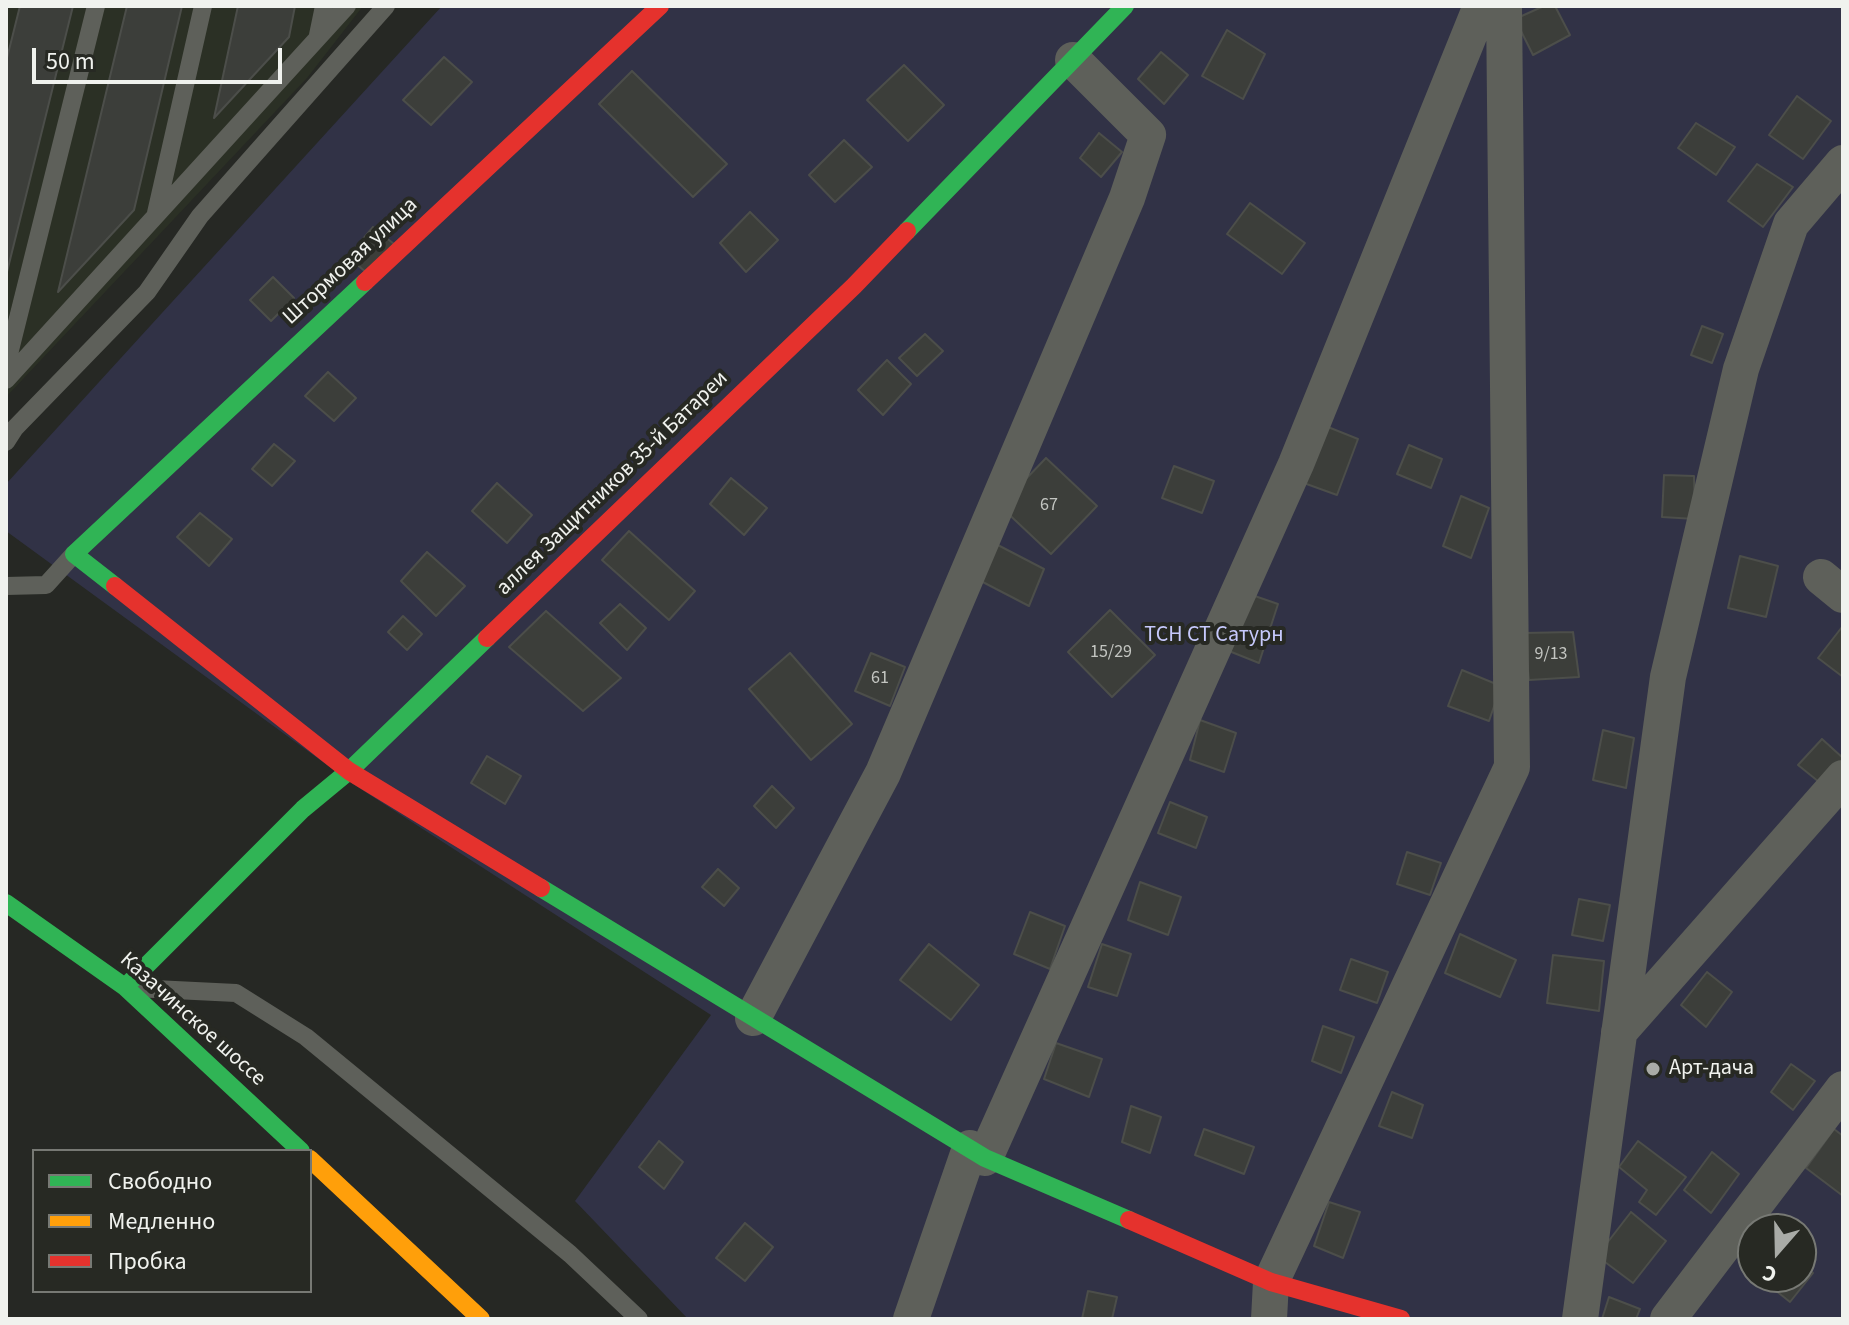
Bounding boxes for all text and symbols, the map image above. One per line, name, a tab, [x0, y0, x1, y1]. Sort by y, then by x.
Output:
scale bar	[36, 32, 286, 82]
text: 50 m	[46, 44, 95, 79]
street label: Штормовая улица	[278, 193, 424, 331]
street label: аллея Защитников 35-й Батареи	[492, 366, 734, 602]
house number: 67	[1040, 495, 1058, 517]
park label: ТСН СТ Сатурн	[1144, 623, 1284, 649]
house number: 15/29	[1090, 642, 1132, 664]
house number: 9/13	[1534, 644, 1568, 666]
house number: 61	[871, 668, 889, 690]
street label: Казачинское шоссе	[114, 948, 270, 1092]
place label: Арт-дача	[1669, 1056, 1754, 1082]
marker: Арт-дача	[1644, 1060, 1662, 1078]
legend	[32, 1149, 312, 1293]
text: Свободно	[108, 1164, 212, 1199]
text: Медленно	[108, 1204, 215, 1239]
north arrow	[1737, 1213, 1817, 1293]
text: Пробка	[108, 1244, 187, 1279]
text: С	[1758, 1256, 1781, 1291]

